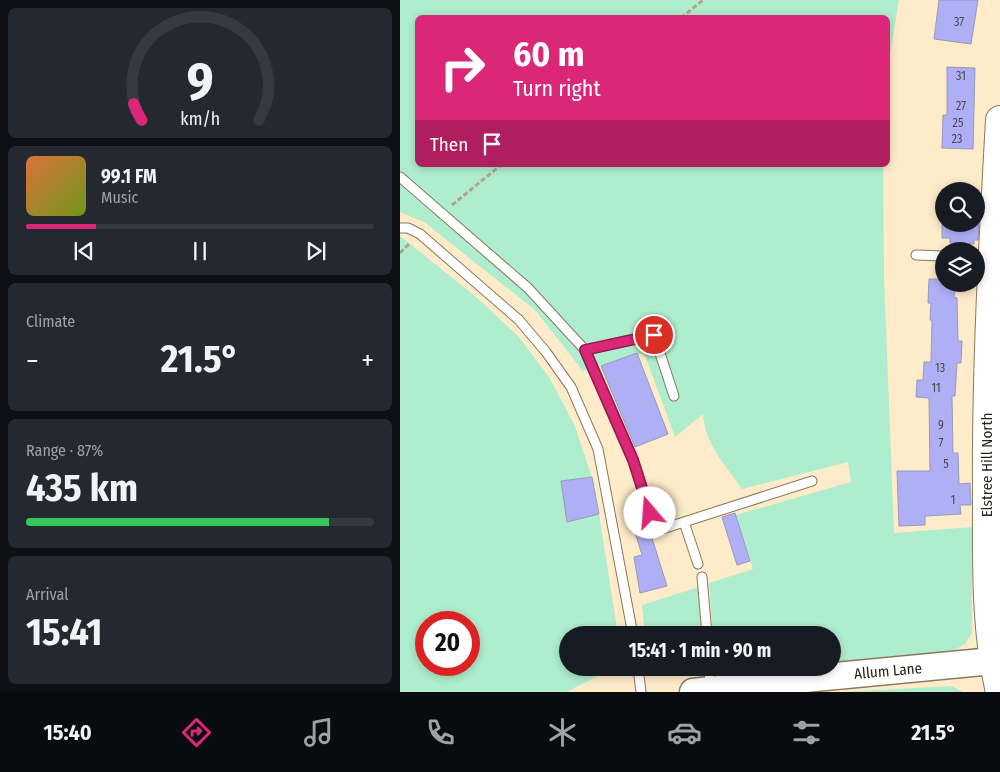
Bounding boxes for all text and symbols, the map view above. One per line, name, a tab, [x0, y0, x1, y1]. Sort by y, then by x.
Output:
house number: 37	[954, 15, 964, 29]
text: 60 m	[513, 33, 584, 75]
icon: right	[430, 35, 495, 100]
text: 9	[187, 50, 213, 113]
house number: 31	[956, 69, 966, 83]
text: Turn right	[513, 75, 601, 102]
house number: 27	[956, 99, 966, 113]
text: km/h	[180, 108, 220, 130]
house number: 25	[953, 116, 964, 130]
icon: arrive	[478, 130, 506, 158]
house number: 23	[952, 132, 962, 146]
text: Then	[430, 133, 468, 156]
text: 99.1 FM	[101, 165, 157, 188]
map controls	[935, 182, 985, 292]
button: search	[935, 182, 985, 232]
text: Music	[101, 188, 138, 207]
icon: previous	[70, 237, 98, 265]
icon: pause	[186, 237, 214, 265]
icon: next	[302, 237, 330, 265]
button: layers	[935, 242, 985, 292]
text: Climate	[26, 312, 75, 331]
pin	[633, 314, 675, 356]
icon: arrive	[640, 321, 668, 349]
text: 21.5°	[161, 336, 239, 382]
text: −	[26, 344, 39, 377]
text: +	[361, 344, 374, 377]
house number: 13	[935, 361, 945, 375]
house number: 11	[931, 381, 941, 395]
street label: Elstree Hill North	[978, 413, 996, 517]
house number: 9	[938, 418, 944, 432]
house number: 7	[939, 436, 944, 450]
text: Range · 87%	[26, 441, 103, 460]
house number: 5	[943, 457, 949, 471]
text: 435 km	[26, 465, 138, 511]
position arrow	[623, 486, 675, 538]
house number: 1	[951, 493, 955, 507]
text: Arrival	[26, 585, 68, 604]
text: 15:41	[26, 609, 102, 655]
speed limit sign: 20	[415, 611, 480, 676]
text: 15:41 · 1 min · 90 m	[629, 639, 771, 662]
street label: Allum Lane	[853, 659, 923, 683]
icon: directions	[179, 715, 214, 750]
icon: music	[301, 715, 336, 750]
icon: phone	[423, 715, 458, 750]
icon: climate	[545, 715, 580, 750]
icon: car	[667, 715, 702, 750]
icon: filters	[789, 715, 824, 750]
text: 15:40	[44, 719, 92, 746]
text: 21.5°	[911, 719, 956, 746]

